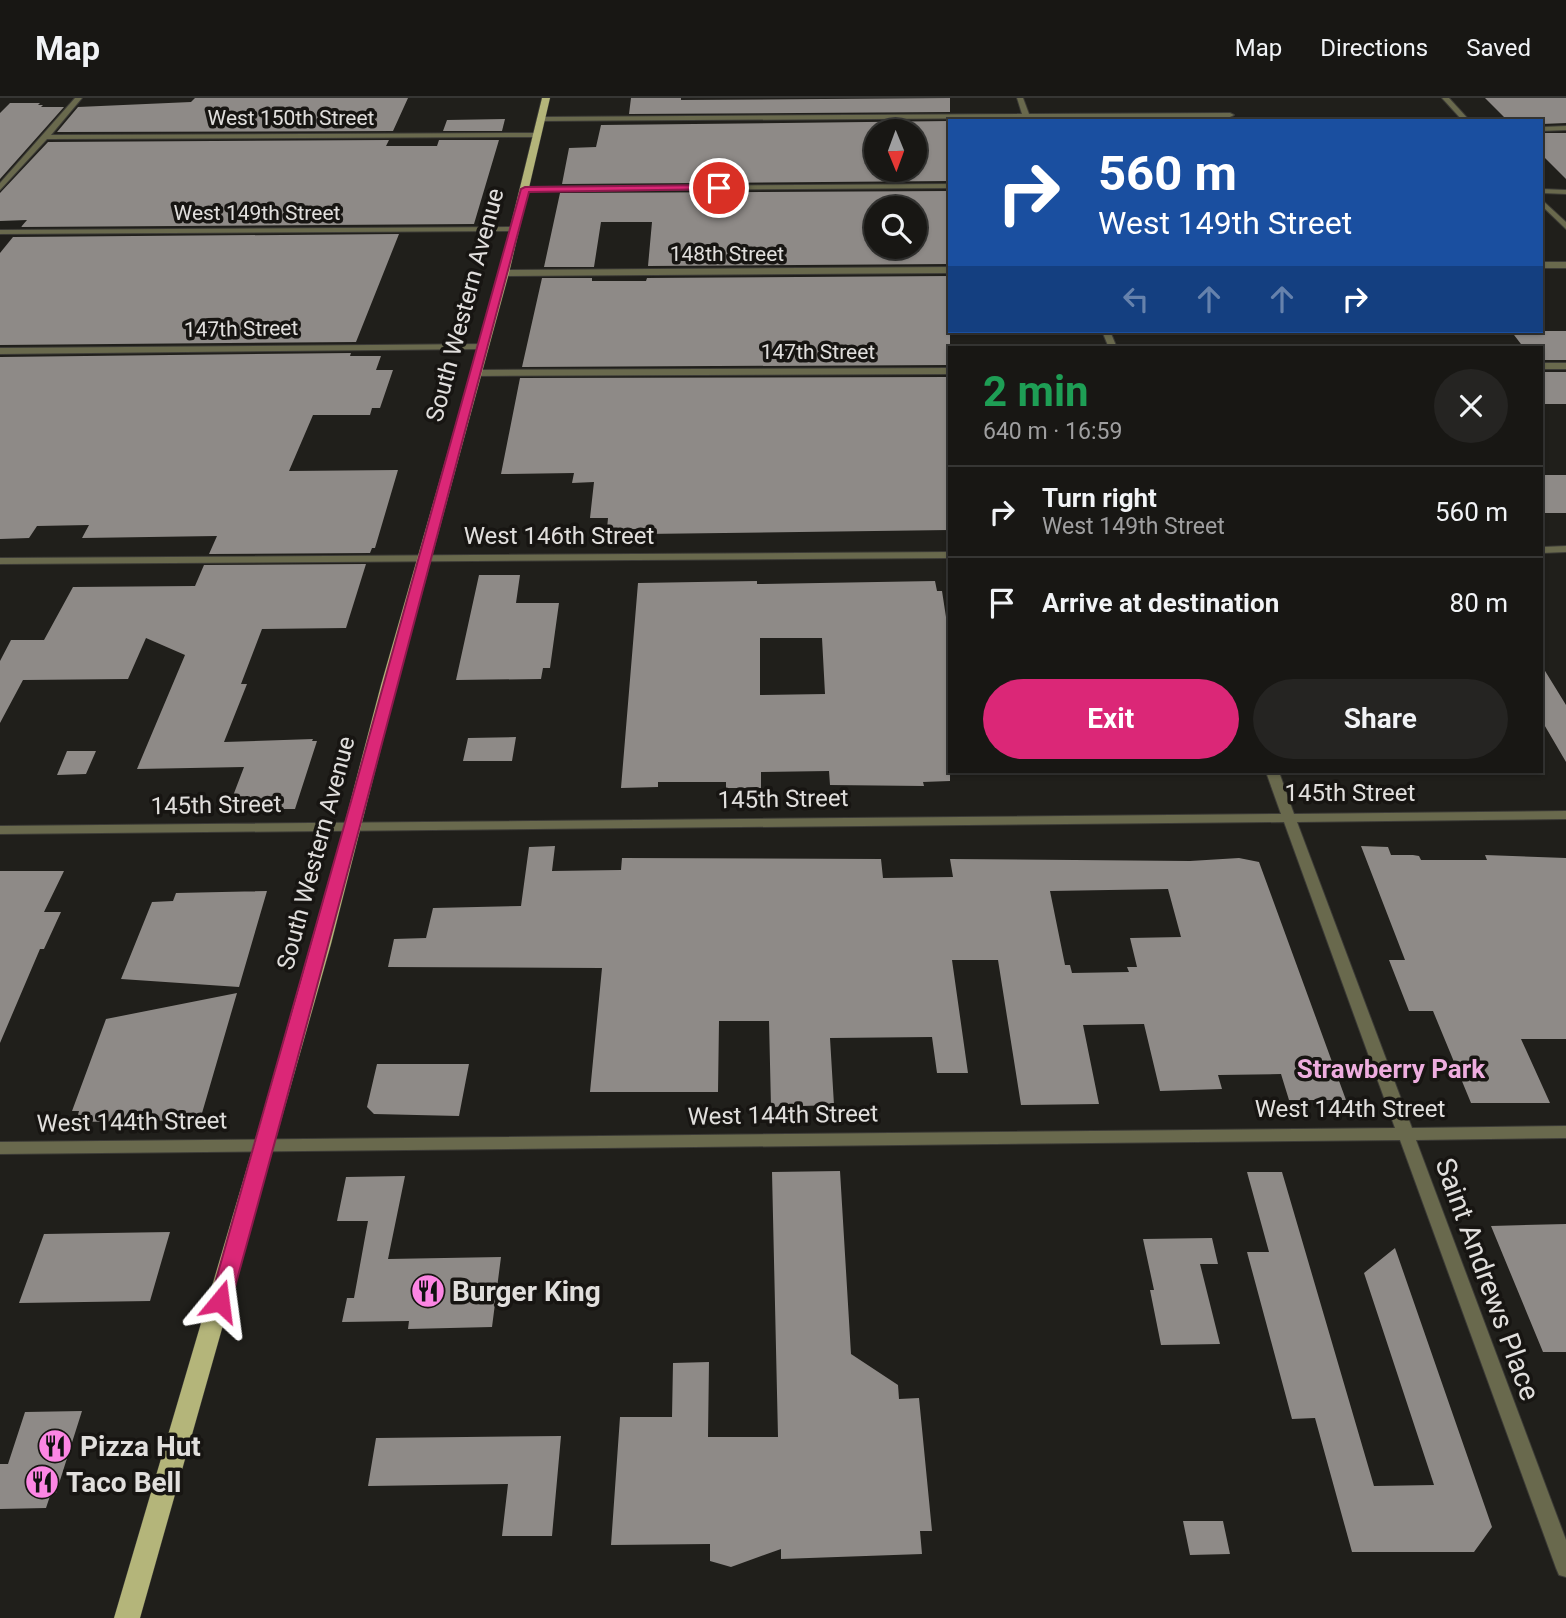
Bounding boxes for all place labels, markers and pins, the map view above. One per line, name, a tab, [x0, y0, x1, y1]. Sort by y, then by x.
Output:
pin	[689, 158, 749, 218]
restaurant icon: Burger King	[409, 1272, 447, 1310]
place label: Burger King	[452, 1275, 601, 1308]
restaurant icon: Pizza Hut	[36, 1427, 74, 1465]
place label: Pizza Hut	[80, 1430, 201, 1463]
restaurant icon: Taco Bell	[23, 1463, 61, 1501]
place label: Taco Bell	[66, 1466, 181, 1499]

